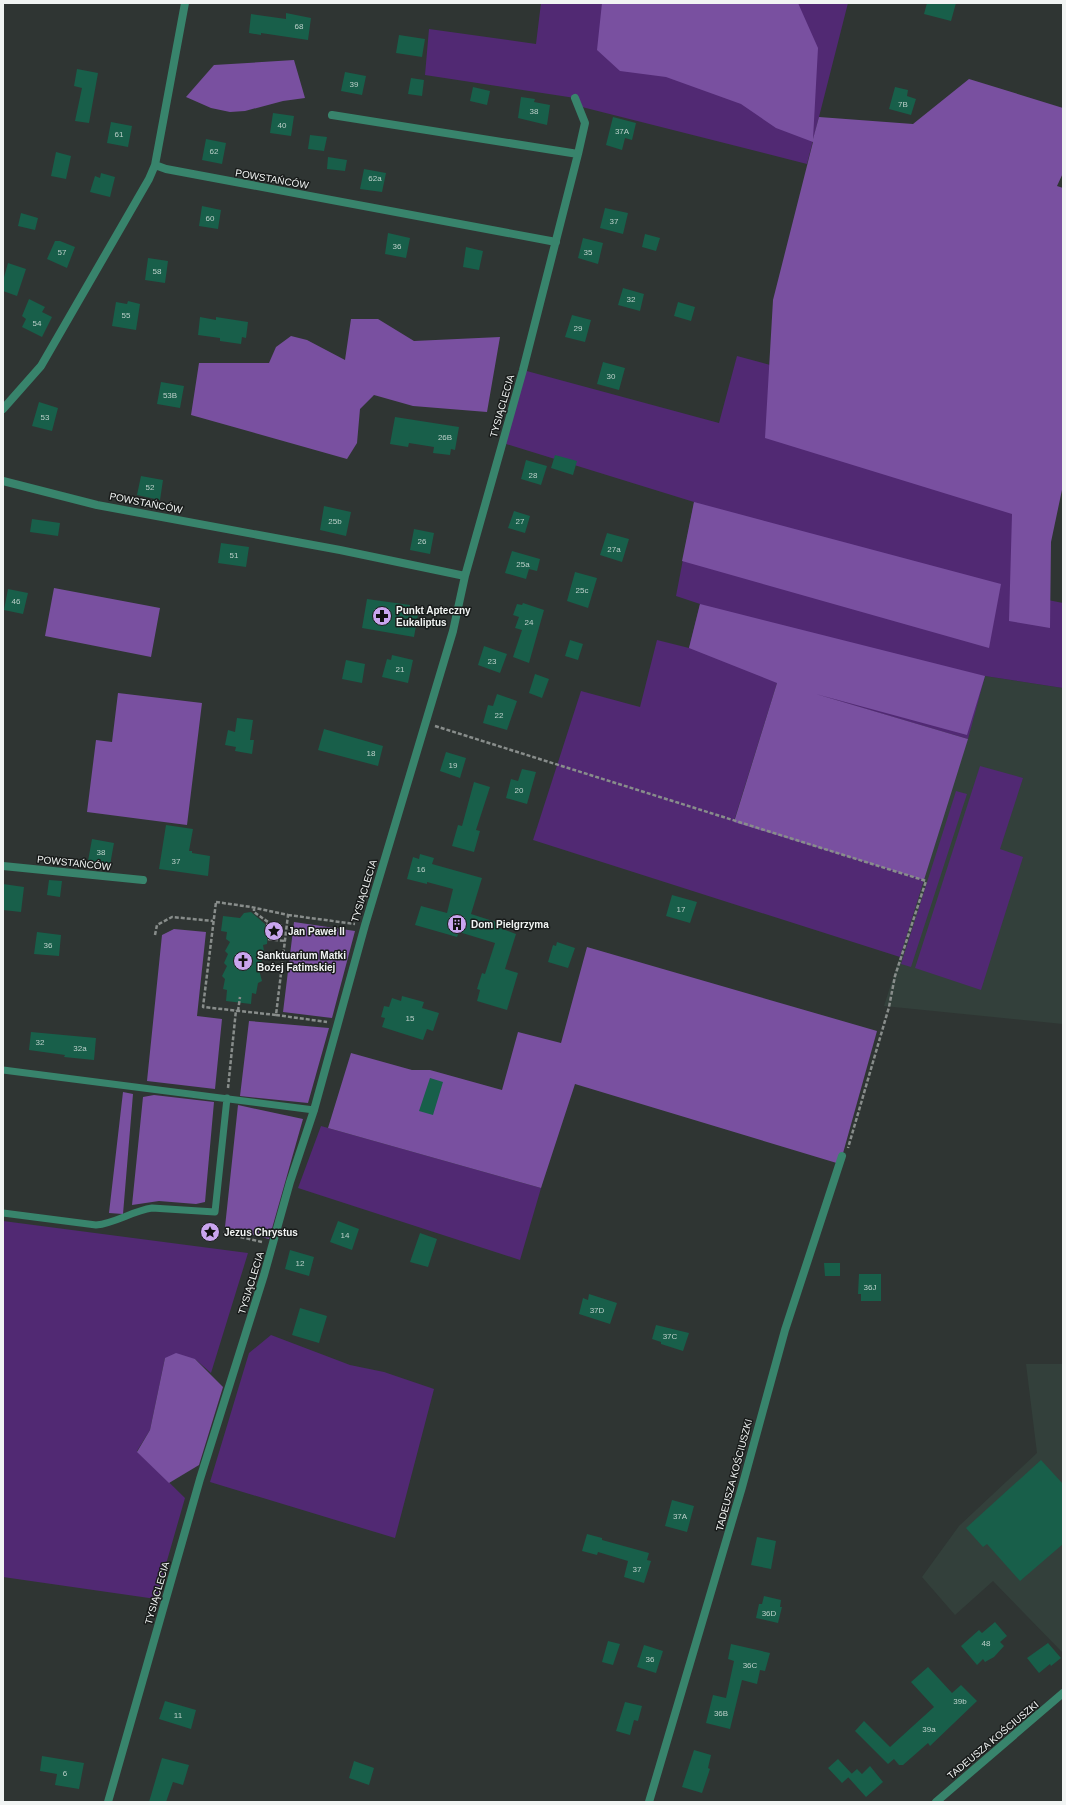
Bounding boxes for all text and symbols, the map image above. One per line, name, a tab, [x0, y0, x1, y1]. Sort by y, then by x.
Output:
house number: 68	[295, 22, 304, 31]
house number: 39	[350, 80, 359, 89]
house number: 7B	[898, 100, 908, 109]
house number: 38	[530, 107, 539, 116]
house number: 40	[278, 121, 287, 130]
house number: 37A	[615, 127, 630, 136]
house number: 61	[115, 130, 124, 139]
house number: 62	[210, 147, 219, 156]
street label: POWSTAŃCÓW	[234, 166, 310, 191]
house number: 62a	[368, 174, 382, 183]
house number: 60	[206, 214, 215, 223]
house number: 37	[610, 217, 619, 226]
house number: 36	[393, 242, 402, 251]
house number: 57	[58, 248, 67, 257]
house number: 35	[584, 248, 593, 257]
house number: 58	[153, 267, 162, 276]
house number: 32	[627, 295, 636, 304]
house number: 55	[122, 311, 131, 320]
house number: 54	[33, 319, 42, 328]
house number: 29	[574, 324, 583, 333]
house number: 30	[607, 372, 616, 381]
street label: TYSIĄCLECIA	[488, 373, 516, 439]
house number: 53B	[163, 391, 177, 400]
house number: 53	[41, 413, 50, 422]
house number: 26B	[438, 433, 452, 442]
house number: 28	[529, 471, 538, 480]
house number: 52	[146, 483, 155, 492]
street label: POWSTAŃCÓW	[108, 490, 184, 516]
house number: 25b	[328, 517, 342, 526]
house number: 27	[516, 517, 525, 526]
house number: 26	[418, 537, 427, 546]
house number: 27a	[607, 545, 621, 554]
house number: 51	[230, 551, 239, 560]
house number: 25a	[516, 560, 530, 569]
house number: 25c	[576, 586, 588, 595]
house number: 46	[12, 597, 21, 606]
pharmacy icon: Punkt Apteczny Eukaliptus	[371, 605, 393, 627]
place label: Punkt Apteczny Eukaliptus	[396, 605, 471, 628]
house number: 24	[525, 618, 534, 627]
house number: 23	[488, 657, 497, 666]
house number: 21	[396, 665, 405, 674]
house number: 22	[495, 711, 504, 720]
house number: 18	[367, 749, 376, 758]
house number: 19	[449, 761, 458, 770]
house number: 20	[515, 786, 524, 795]
house number: 38	[97, 848, 106, 857]
street label: POWSTAŃCÓW	[36, 853, 112, 872]
house number: 37	[172, 857, 181, 866]
street label: TYSIĄCLECIA	[349, 858, 379, 924]
house number: 16	[417, 865, 426, 874]
house number: 17	[677, 905, 686, 914]
building icon: Dom Pielgrzyma	[446, 913, 468, 935]
place label: Dom Pielgrzyma	[471, 919, 549, 930]
place icon: Jan Paweł II	[263, 920, 285, 942]
place label: Jan Paweł II	[288, 926, 345, 937]
house number: 36	[44, 941, 53, 950]
church icon: Sanktuarium Matki Bożej Fatimskiej	[232, 950, 254, 972]
place label: Sanktuarium Matki Bożej Fatimskiej	[257, 950, 346, 973]
house number: 15	[406, 1014, 415, 1023]
house number: 32	[36, 1038, 45, 1047]
house number: 32a	[73, 1044, 87, 1053]
place icon: Jezus Chrystus	[199, 1221, 221, 1243]
place label: Jezus Chrystus	[224, 1227, 298, 1238]
house number: 14	[341, 1231, 350, 1240]
street label: TYSIĄCLECIA	[236, 1250, 266, 1316]
house number: 12	[296, 1259, 305, 1268]
house number: 36J	[864, 1283, 876, 1292]
house number: 37D	[590, 1306, 605, 1315]
house number: 37C	[663, 1332, 678, 1341]
street label: TADEUSZA KOŚCIUSZKI	[713, 1418, 754, 1532]
house number: 37A	[673, 1512, 688, 1521]
street label: TYSIĄCLECIA	[143, 1560, 171, 1626]
house number: 37	[633, 1565, 642, 1574]
house number: 36D	[762, 1609, 777, 1618]
house number: 48	[982, 1639, 991, 1648]
house number: 36	[646, 1655, 655, 1664]
house number: 36C	[743, 1661, 758, 1670]
house number: 39b	[953, 1697, 967, 1706]
street label: TADEUSZA KOŚCIUSZKI	[945, 1698, 1041, 1781]
house number: 36B	[714, 1709, 728, 1718]
house number: 11	[174, 1711, 183, 1720]
house number: 39a	[922, 1725, 936, 1734]
house number: 6	[63, 1769, 68, 1778]

